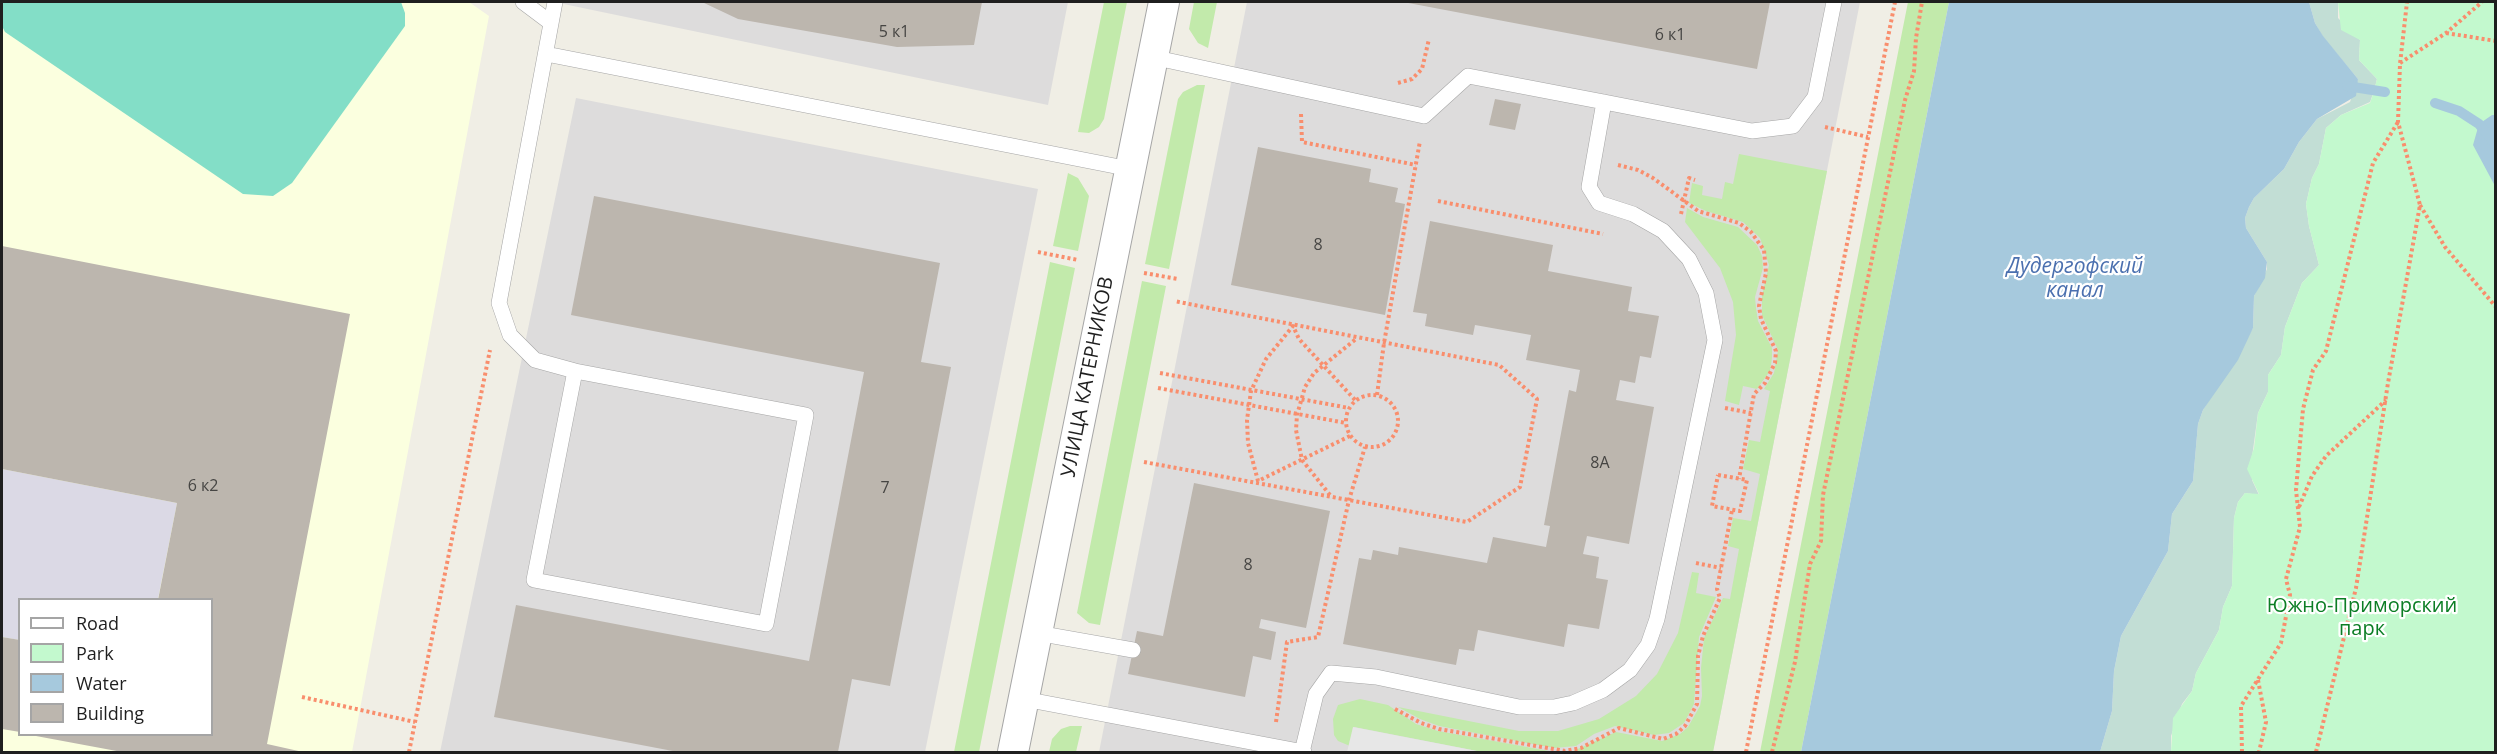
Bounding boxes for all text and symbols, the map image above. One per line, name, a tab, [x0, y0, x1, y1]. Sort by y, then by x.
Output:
house number: 5 к1	[879, 22, 909, 42]
house number: 6 к1	[1655, 25, 1685, 45]
house number: 8	[1313, 235, 1323, 255]
water label: Дудергофский канал	[2007, 254, 2143, 304]
street label: УЛИЦА КАТЕРНИКОВ	[1057, 275, 1119, 479]
house number: 8А	[1590, 453, 1610, 473]
house number: 6 к2	[188, 476, 218, 496]
house number: 7	[880, 478, 890, 498]
house number: 8	[1243, 555, 1253, 575]
park label: Южно-Приморский парк	[2267, 594, 2457, 641]
legend	[18, 598, 213, 736]
text: Road	[76, 611, 119, 635]
text: Park	[76, 641, 114, 665]
text: Water	[76, 671, 127, 695]
text: Building	[76, 701, 144, 725]

